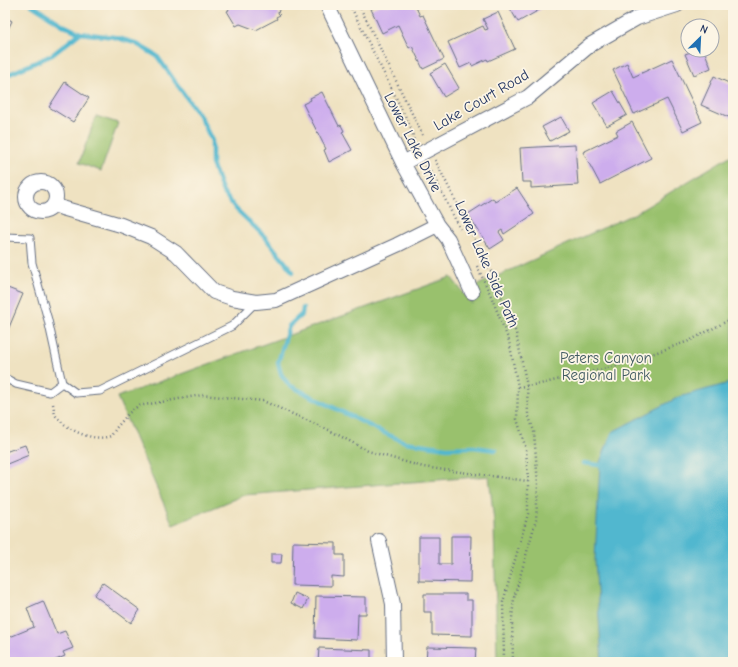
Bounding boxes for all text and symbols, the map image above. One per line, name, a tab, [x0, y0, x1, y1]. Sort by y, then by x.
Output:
north arrow	[680, 18, 720, 58]
text: N	[698, 22, 710, 37]
street label: Lake Court Road	[430, 65, 532, 135]
street label: Lower Lake Drive	[380, 89, 446, 195]
street label: Lower Lake Side Path	[451, 198, 523, 330]
park label: Peters Canyon Regional Park	[560, 349, 652, 384]

